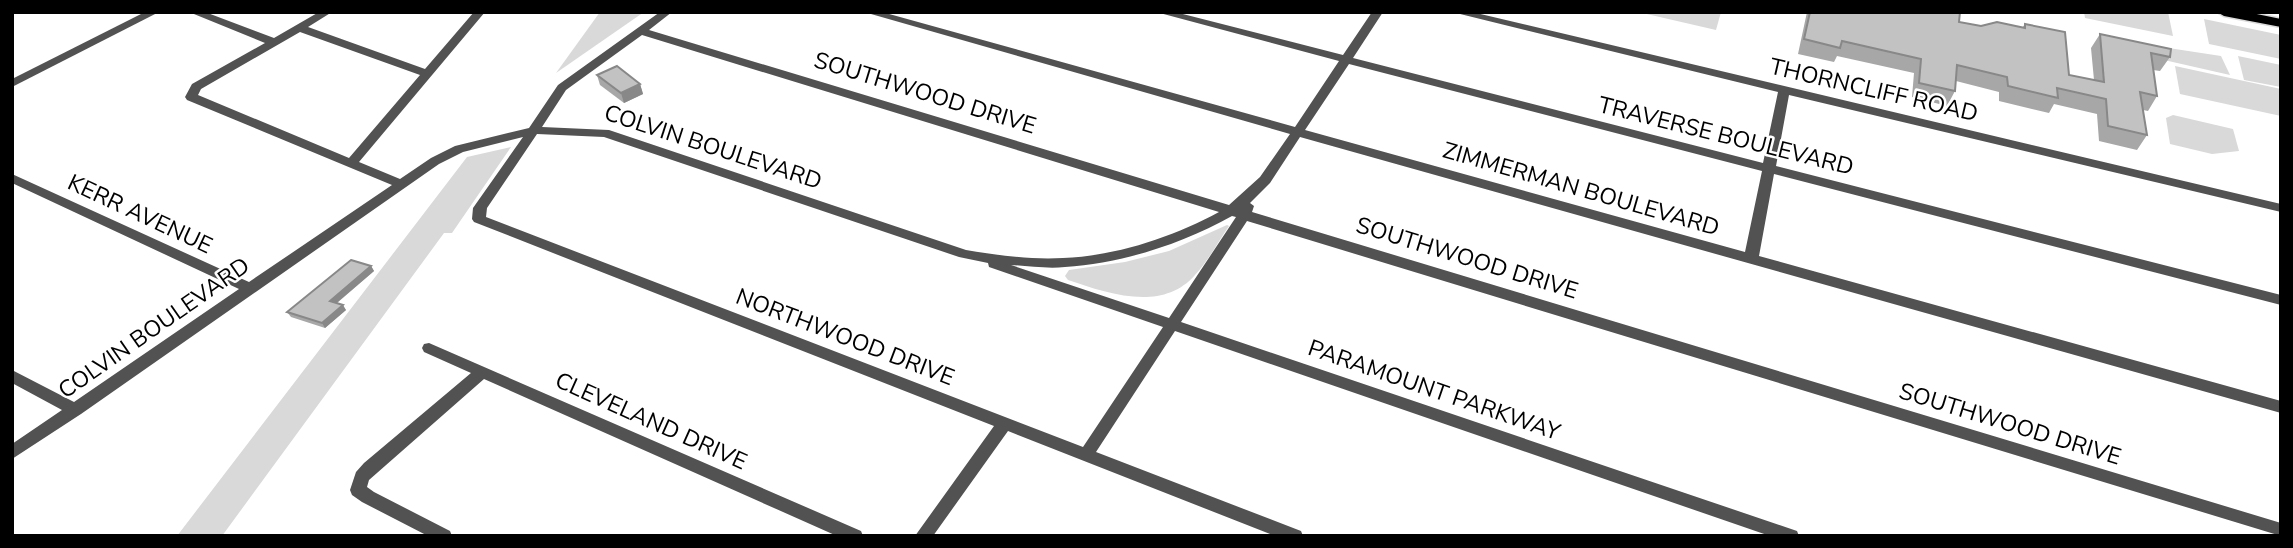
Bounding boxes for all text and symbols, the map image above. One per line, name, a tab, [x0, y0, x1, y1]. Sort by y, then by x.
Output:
street label: SOUTHWOOD DRIVE	[810, 44, 1040, 142]
street label: THORNCLIFF ROAD	[1767, 51, 1981, 129]
street label: TRAVERSE BOULEVARD	[1595, 89, 1857, 183]
street label: COLVIN BOULEVARD	[600, 97, 826, 197]
street label: ZIMMERMAN BOULEVARD	[1439, 135, 1723, 243]
street label: KERR AVENUE	[63, 167, 217, 261]
street label: SOUTHWOOD DRIVE	[1352, 209, 1582, 307]
street label: COLVIN BOULEVARD	[52, 250, 256, 406]
street label: NORTHWOOD DRIVE	[731, 281, 959, 393]
street label: PARAMOUNT PARKWAY	[1304, 332, 1564, 448]
street label: CLEVELAND DRIVE	[550, 365, 752, 477]
street label: SOUTHWOOD DRIVE	[1895, 375, 2125, 473]

